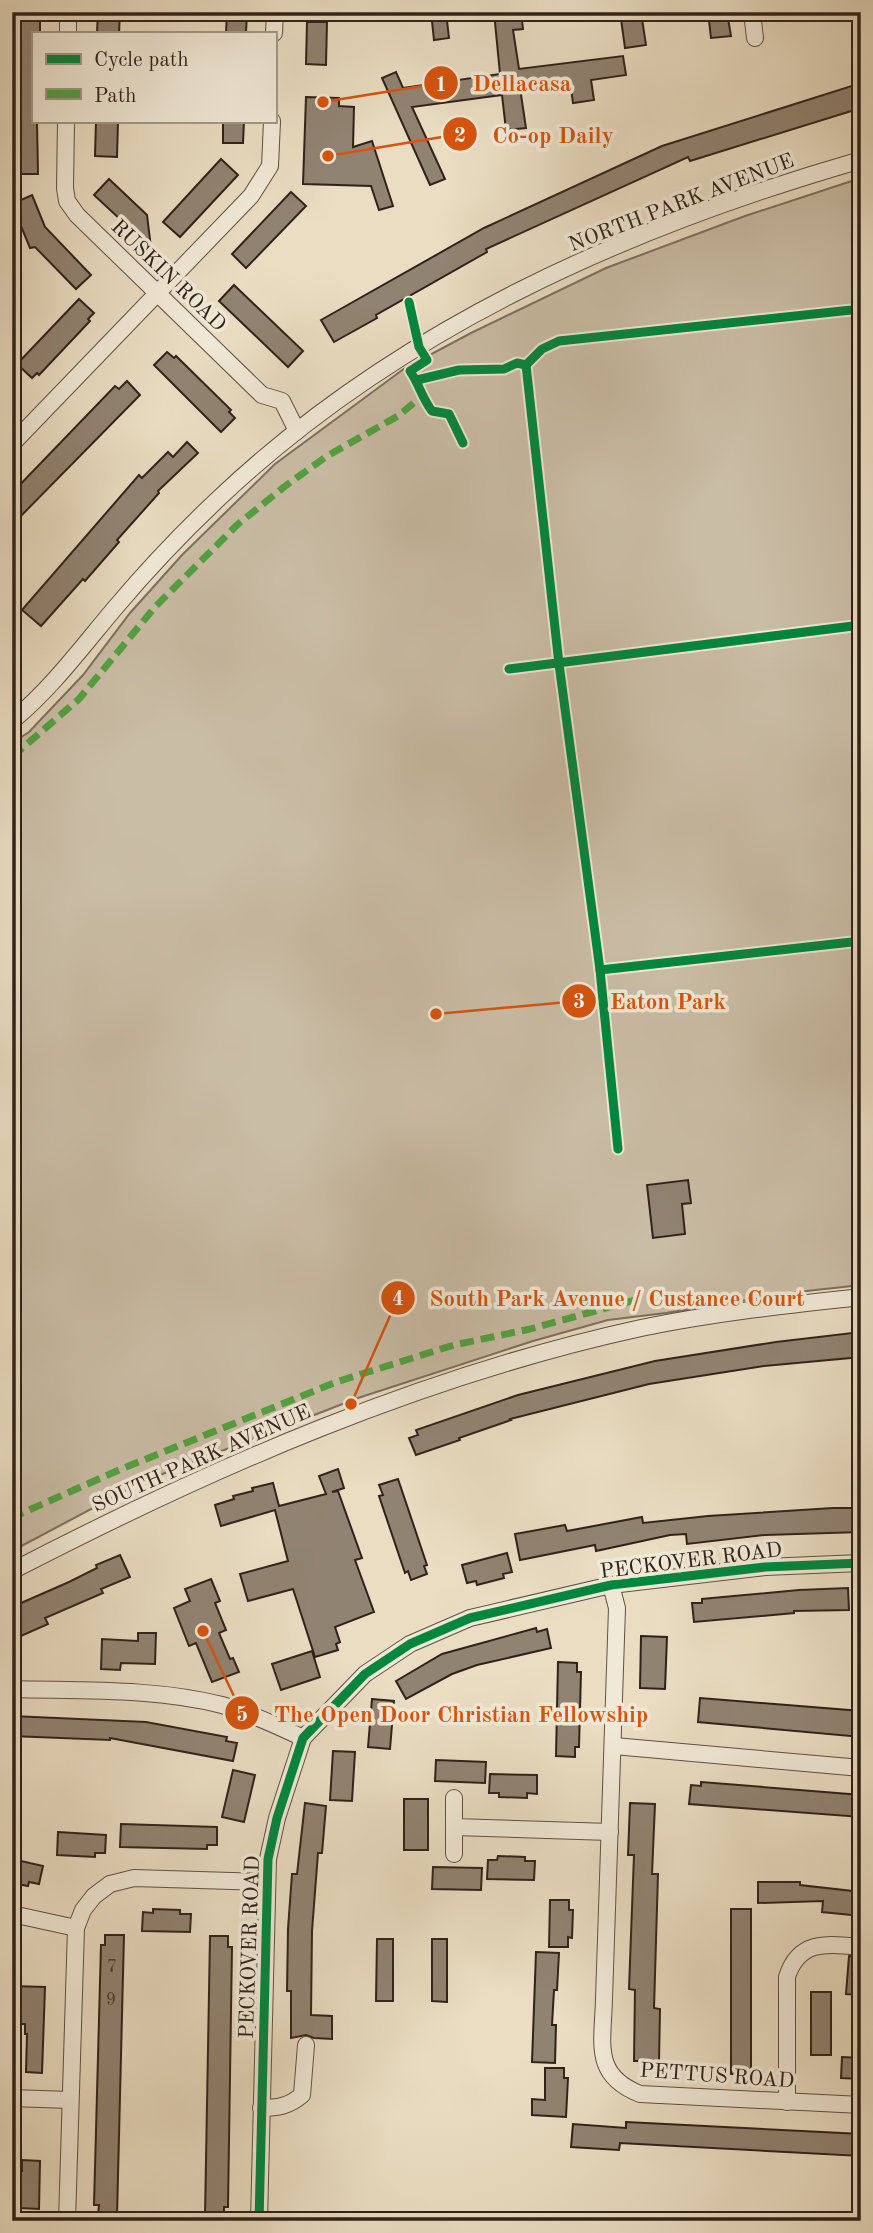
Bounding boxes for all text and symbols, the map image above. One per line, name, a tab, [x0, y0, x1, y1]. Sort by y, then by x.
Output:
legend	[32, 32, 276, 122]
text: Cycle path	[94, 50, 189, 71]
callout: Dellacasa	[424, 61, 585, 105]
text: Dellacasa	[473, 73, 572, 96]
text: 1	[435, 75, 447, 96]
text: Path	[94, 86, 137, 107]
callout: Co-op Daily	[443, 112, 627, 156]
text: Co-op Daily	[492, 125, 614, 148]
text: 2	[454, 126, 466, 147]
street label: NORTH PARK AVENUE	[566, 151, 797, 256]
street label: RUSKIN ROAD	[106, 216, 229, 336]
callout: Eaton Park	[561, 979, 741, 1023]
text: Eaton Park	[610, 991, 726, 1014]
text: 3	[573, 992, 585, 1013]
callout: South Park Avenue / Custance Court	[380, 1276, 819, 1320]
text: South Park Avenue / Custance Court	[429, 1288, 805, 1311]
text: 4	[392, 1289, 404, 1310]
street label: SOUTH PARK AVENUE	[89, 1402, 314, 1517]
street label: PECKOVER ROAD	[599, 1540, 783, 1583]
callout: The Open Door Christian Fellowship	[225, 1691, 663, 1735]
text: The Open Door Christian Fellowship	[274, 1704, 648, 1727]
text: 5	[236, 1705, 248, 1726]
street label: PECKOVER ROAD	[237, 1855, 264, 2039]
house number: 7	[107, 1958, 117, 1976]
house number: 9	[106, 1991, 116, 2009]
street label: PETTUS ROAD	[639, 2061, 795, 2092]

